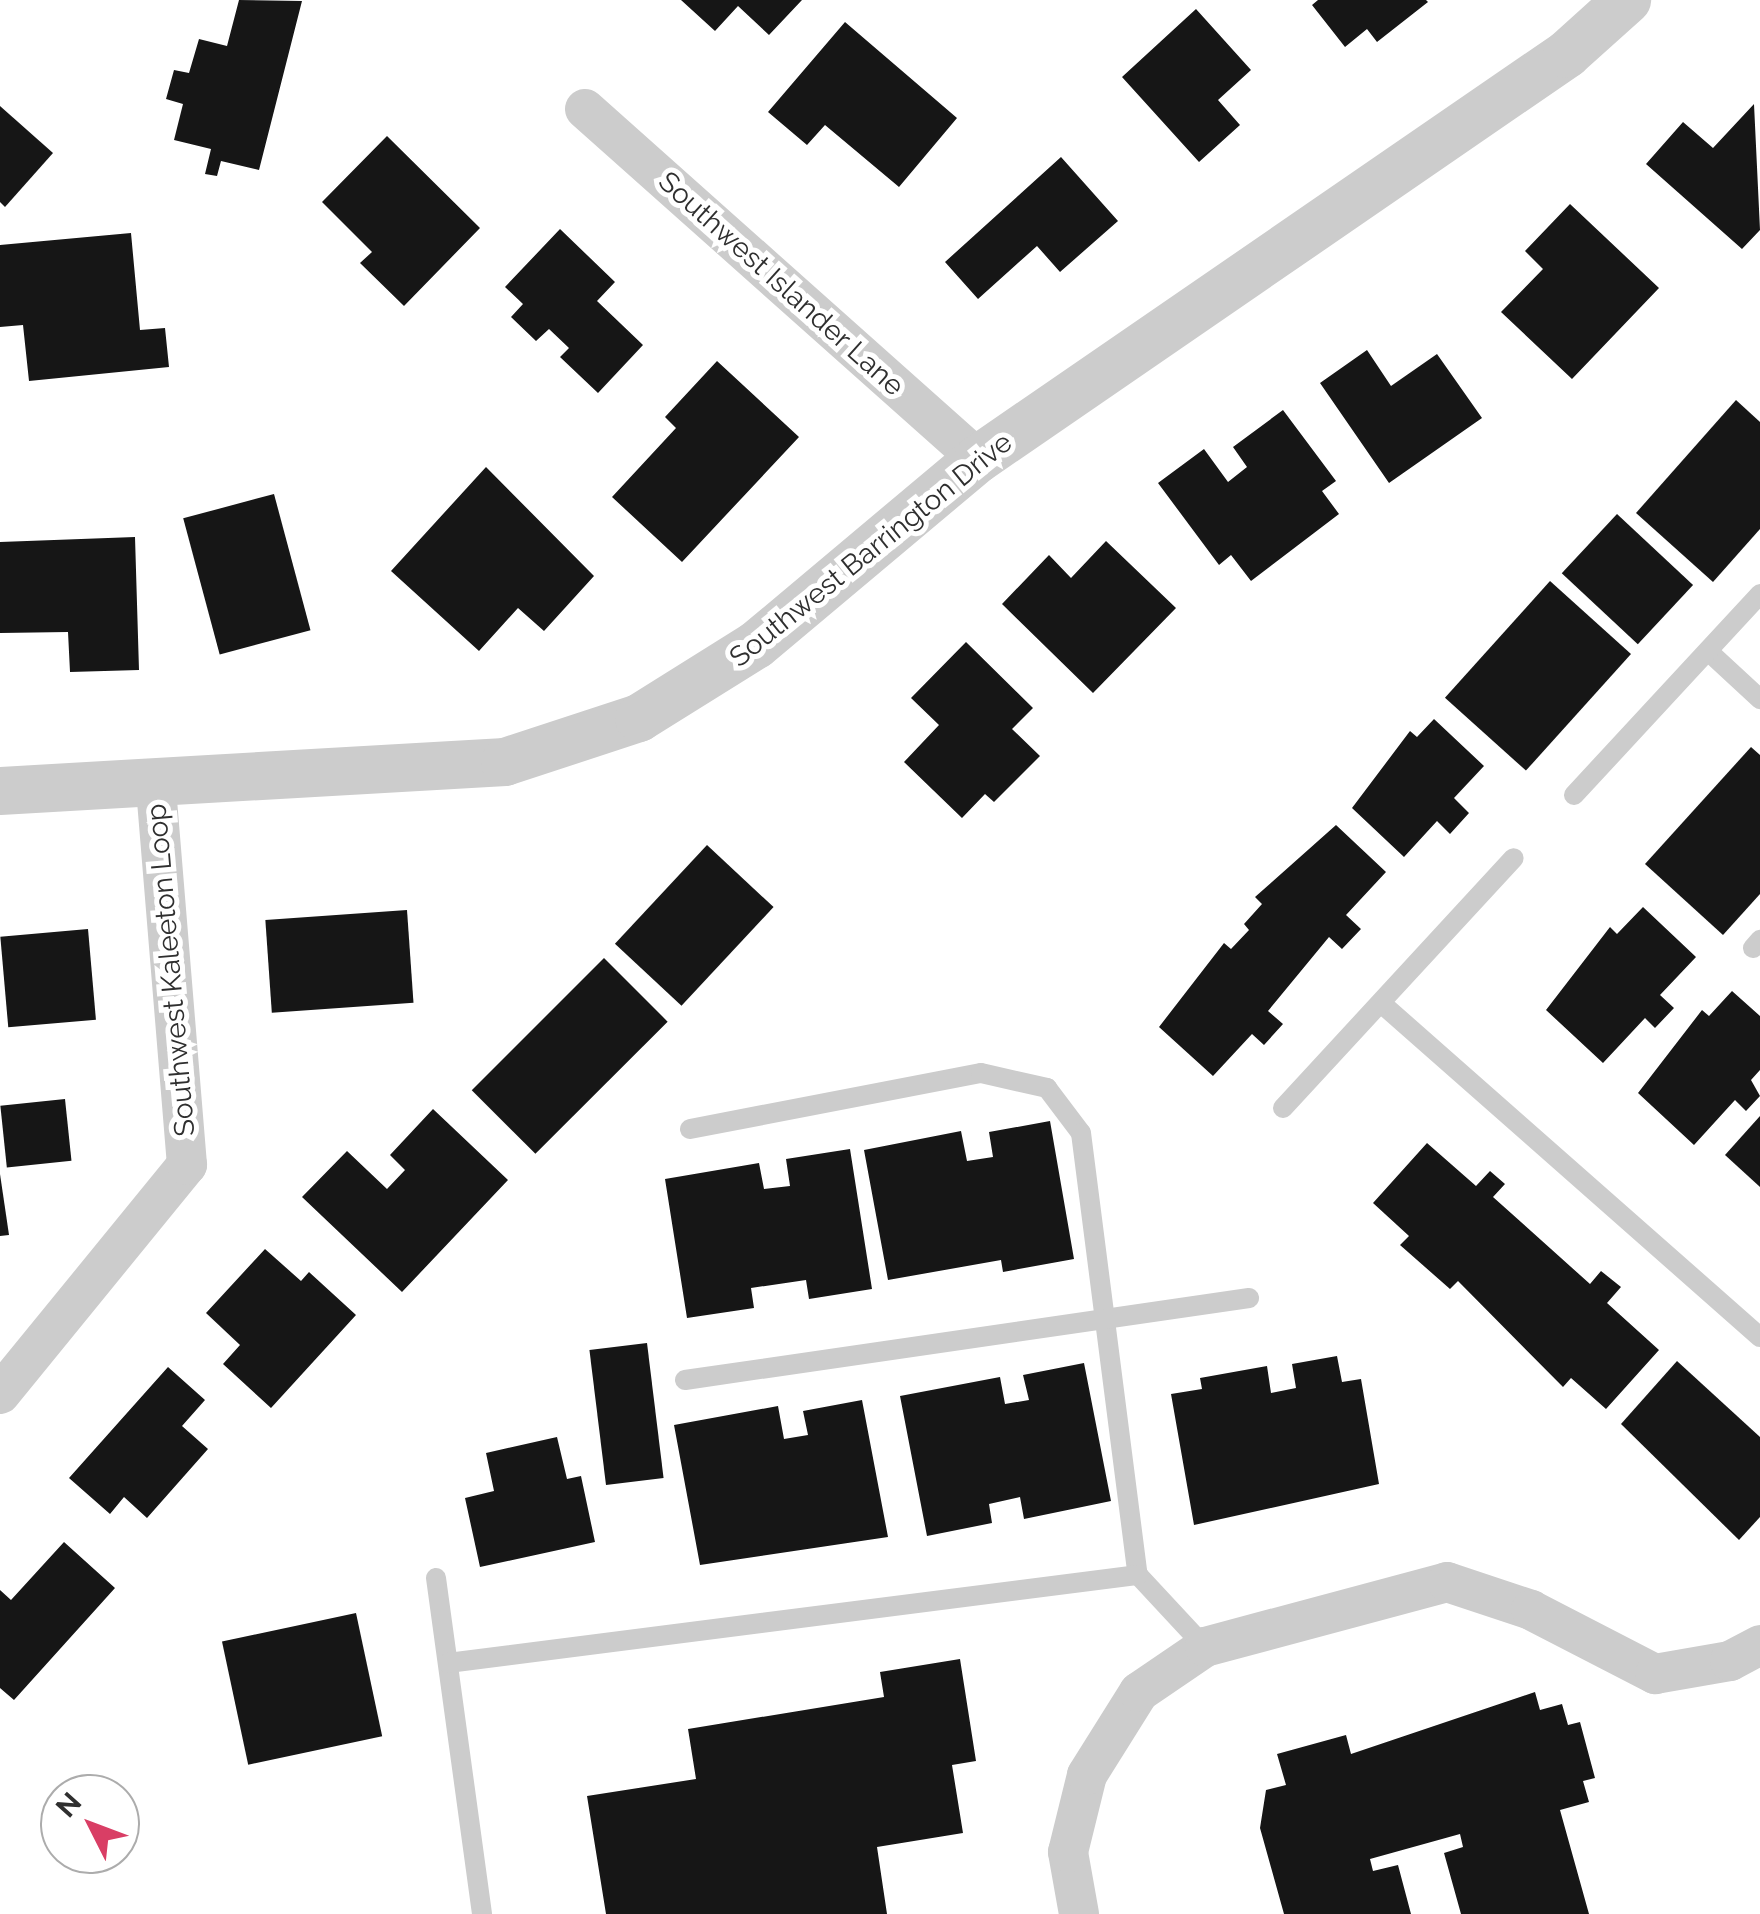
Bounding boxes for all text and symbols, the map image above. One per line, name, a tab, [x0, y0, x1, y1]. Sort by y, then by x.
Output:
street label: Southwest Islander Lane	[651, 165, 911, 403]
street label: Southwest Barrington Drive	[723, 426, 1019, 674]
street label: Southwest Kaleeton Loop	[140, 802, 202, 1138]
north arrow	[40, 1774, 140, 1874]
text: N	[49, 1786, 88, 1824]

